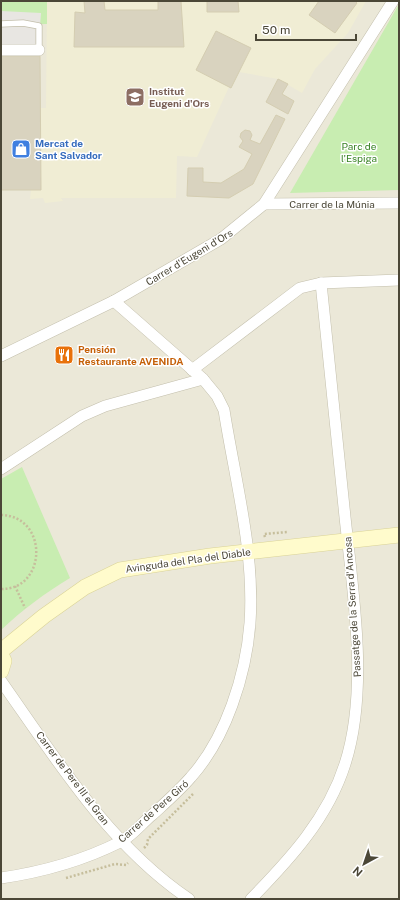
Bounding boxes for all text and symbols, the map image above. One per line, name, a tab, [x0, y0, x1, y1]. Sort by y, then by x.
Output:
scale bar	[256, 16, 356, 42]
text: 50 m	[262, 23, 290, 37]
place label: Institut Eugeni d'Ors	[149, 85, 209, 109]
school or university icon: Institut Eugeni d'Ors	[124, 86, 146, 108]
place label: Mercat de Sant Salvador	[35, 137, 102, 161]
shop icon: Mercat de Sant Salvador	[10, 138, 32, 160]
park label: Parc de l'Espiga	[341, 140, 377, 164]
street label: Carrer de la Múnia	[289, 198, 375, 210]
street label: Carrer d'Eugeni d'Ors	[143, 226, 235, 288]
place label: Pensión Restaurante AVENIDA	[78, 343, 184, 367]
restaurant icon: Pensión Restaurante AVENIDA	[53, 344, 75, 366]
street label: Passatge de la Serra d'Ancosa	[341, 536, 363, 678]
street label: Avinguda del Pla del Diable	[125, 545, 252, 575]
street label: Carrer de Pere III el Gran	[34, 729, 112, 827]
street label: Carrer de Pere Giró	[115, 777, 191, 845]
north arrow	[344, 844, 384, 884]
text: N	[350, 864, 365, 879]

